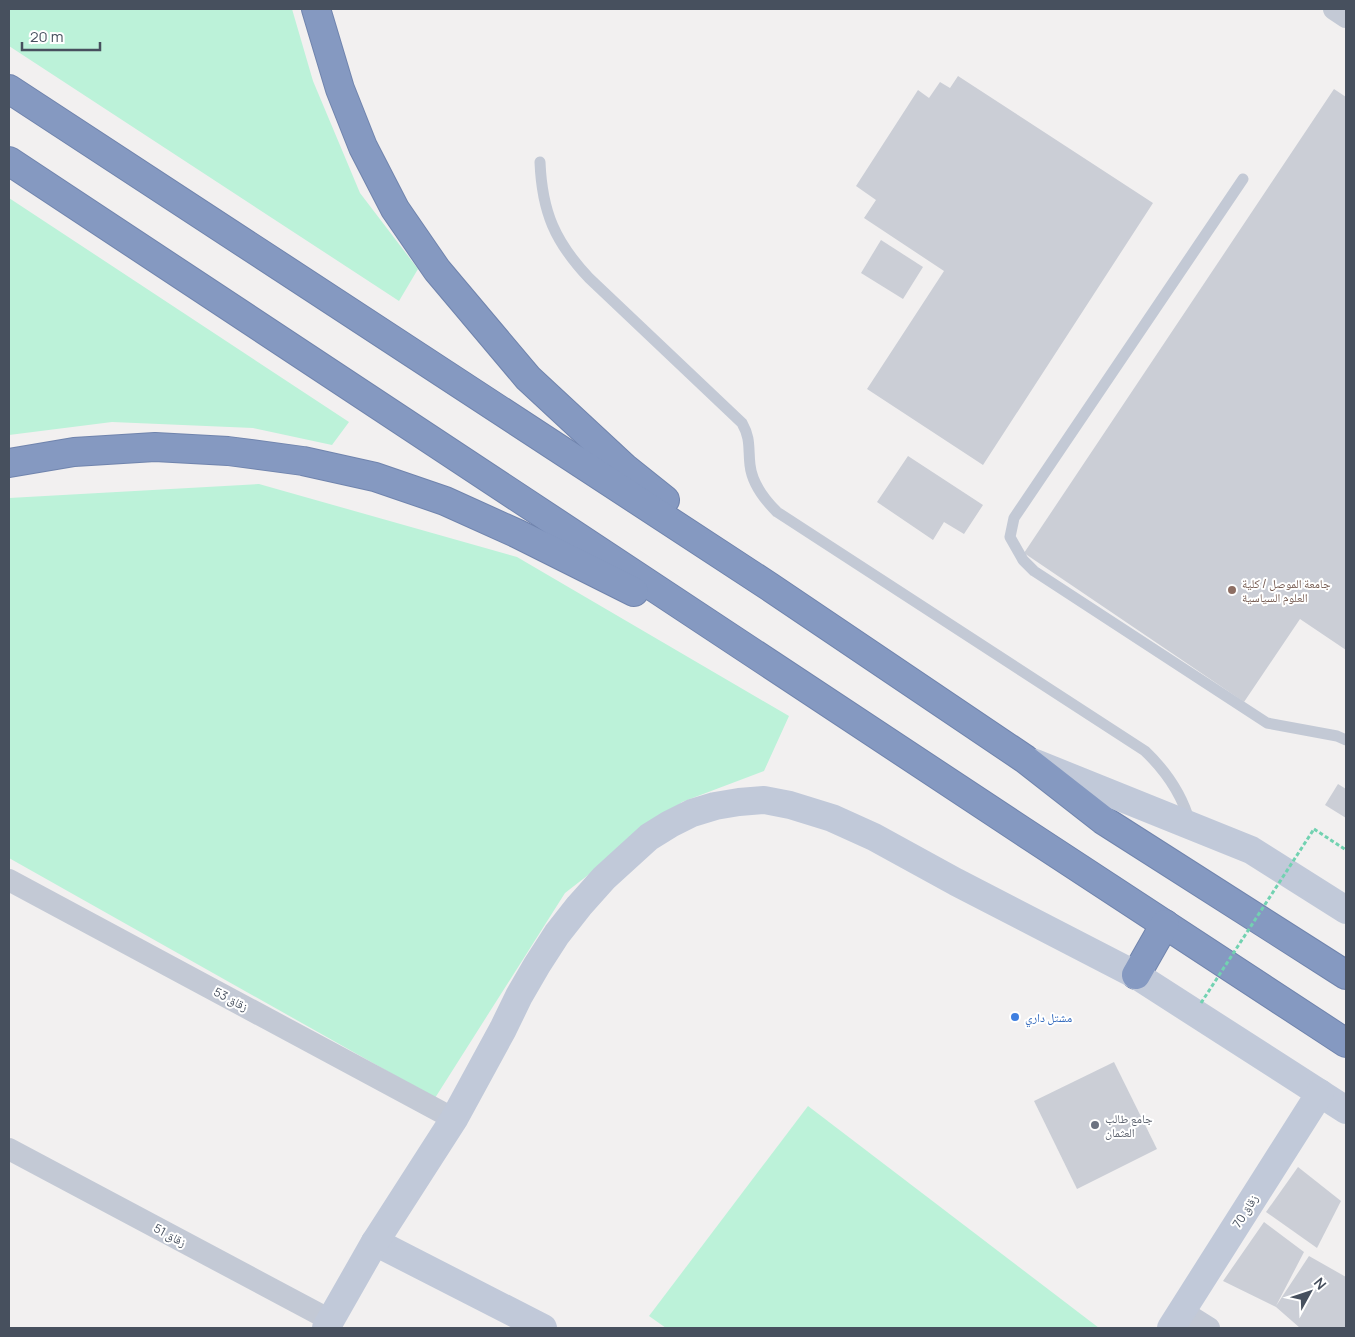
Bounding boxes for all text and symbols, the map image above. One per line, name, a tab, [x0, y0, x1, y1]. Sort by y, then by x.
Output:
scale bar	[22, 20, 100, 52]
text: 20 m	[30, 26, 63, 47]
place label: جامعة الموصل / كلية العلوم السياسية	[1242, 575, 1331, 606]
marker: جامعة الموصل / كلية العلوم السياسية	[1226, 584, 1238, 596]
street label: زقاق 53	[211, 983, 251, 1015]
place label: مشتل داري	[1025, 1009, 1072, 1028]
marker: مشتل داري	[1009, 1011, 1021, 1023]
place label: جامع طالب العثمان	[1105, 1110, 1153, 1141]
marker: جامع طالب العثمان	[1089, 1119, 1101, 1131]
street label: زقاق 70	[1228, 1191, 1262, 1231]
street label: زقاق 51	[151, 1219, 190, 1251]
north arrow	[1285, 1267, 1335, 1317]
text: N	[1310, 1273, 1331, 1293]

